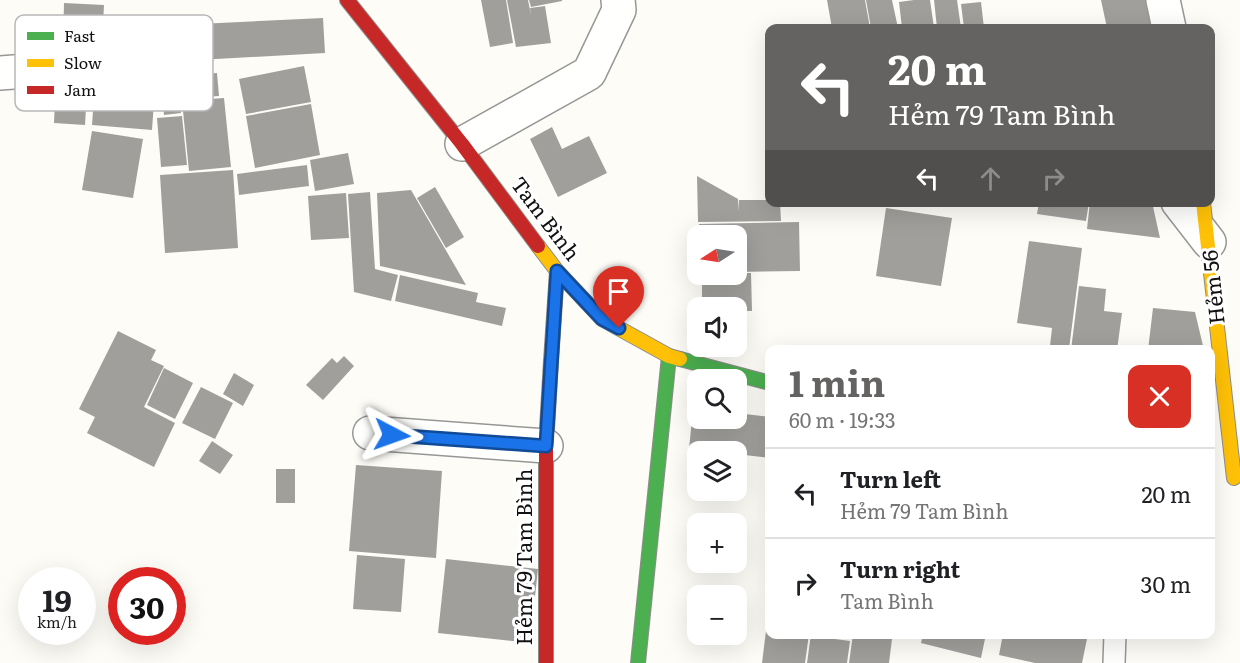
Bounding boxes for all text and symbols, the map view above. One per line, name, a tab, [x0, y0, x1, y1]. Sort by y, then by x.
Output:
legend	[15, 15, 213, 111]
text: Fast	[64, 23, 96, 47]
text: 20 m	[888, 36, 987, 98]
icon: left	[789, 48, 867, 126]
text: Slow	[64, 50, 102, 74]
text: Jam	[64, 77, 97, 101]
text: Hẻm 79 Tam Bình	[888, 93, 1115, 133]
icon: left	[911, 162, 944, 195]
icon: ahead	[974, 162, 1007, 195]
icon: right	[1037, 162, 1070, 195]
street label: Tam Bình	[505, 169, 589, 266]
north arrow	[687, 225, 747, 285]
map controls	[687, 225, 747, 645]
street label: Hẻm 56	[1192, 249, 1231, 326]
pin	[593, 266, 644, 328]
icon: arrive	[602, 275, 635, 308]
button: sound	[687, 297, 747, 357]
text: 1 min	[789, 355, 885, 408]
button: close	[1128, 365, 1191, 428]
button: search	[687, 369, 747, 429]
position arrow	[360, 403, 424, 467]
text: 60 m · 19:33	[789, 404, 896, 434]
button: layers	[687, 441, 747, 501]
text: Turn left	[840, 462, 941, 495]
street label: Hẻm 79 Tam Bình	[507, 468, 538, 645]
icon: left	[789, 477, 822, 510]
text: 20 m	[1141, 477, 1191, 510]
text: Hẻm 79 Tam Bình	[840, 495, 1008, 525]
button: +	[687, 513, 747, 573]
text: Turn right	[840, 552, 960, 585]
speed limit sign: 30	[108, 567, 186, 645]
icon: right	[789, 567, 822, 600]
text: 30 m	[1141, 567, 1191, 600]
text: 19	[42, 577, 72, 621]
button: −	[687, 585, 747, 645]
text: Tam Bình	[840, 585, 934, 615]
text: km/h	[37, 610, 77, 633]

